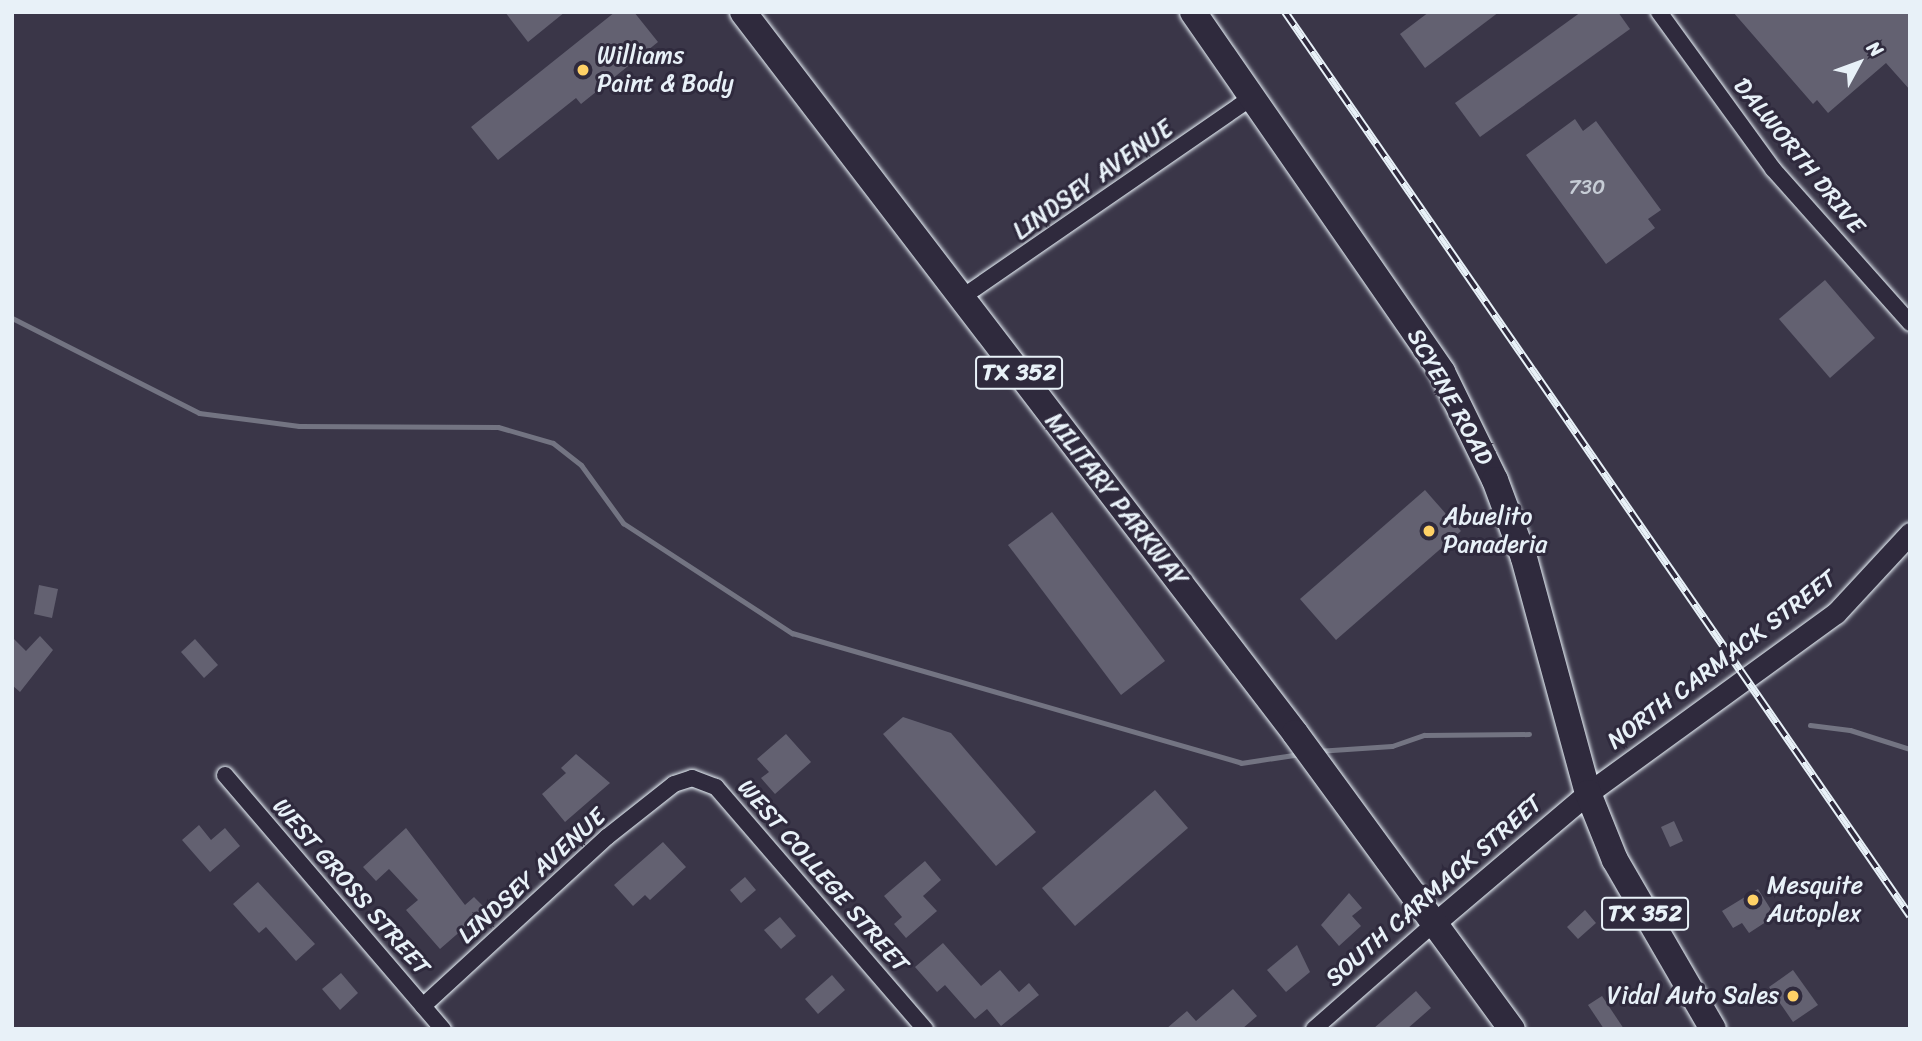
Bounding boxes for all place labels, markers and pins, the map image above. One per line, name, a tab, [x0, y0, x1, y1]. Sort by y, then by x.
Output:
place label: Williams Paint & Body	[597, 42, 734, 98]
marker: Williams Paint & Body	[575, 62, 591, 78]
place label: Abuelito Panaderia	[1443, 503, 1547, 559]
marker: Abuelito Panaderia	[1421, 523, 1437, 539]
place label: Mesquite Autoplex	[1767, 872, 1863, 928]
marker: Mesquite Autoplex	[1745, 892, 1761, 908]
place label: Vidal Auto Sales	[1605, 982, 1779, 1010]
marker: Vidal Auto Sales	[1785, 988, 1801, 1004]

